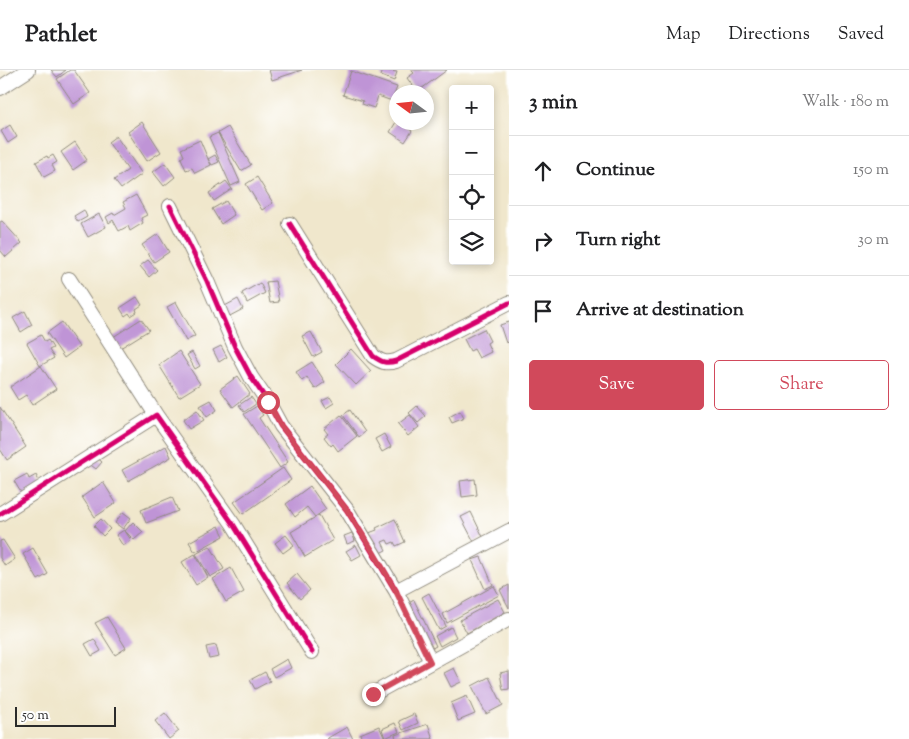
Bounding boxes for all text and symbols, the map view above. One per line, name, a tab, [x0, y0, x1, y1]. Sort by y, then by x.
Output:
text: Pathlet	[25, 18, 97, 52]
text: Map	[666, 22, 701, 48]
text: Directions	[729, 22, 810, 48]
text: Saved	[838, 22, 884, 48]
north arrow	[389, 85, 434, 130]
map controls	[449, 85, 494, 265]
button: +	[449, 85, 494, 130]
text: 3 min	[529, 88, 578, 118]
text: Walk · 180 m	[802, 91, 889, 114]
button: −	[449, 130, 494, 175]
icon: ahead	[529, 157, 557, 185]
text: Continue	[576, 157, 655, 184]
text: 150 m	[853, 159, 889, 182]
button: locate	[449, 175, 494, 220]
button: layers	[449, 220, 494, 265]
icon: right	[529, 227, 557, 255]
text: Turn right	[576, 227, 660, 254]
text: 30 m	[858, 229, 889, 252]
icon: arrive	[529, 297, 557, 325]
text: Arrive at destination	[576, 297, 744, 324]
button: Save	[529, 360, 704, 410]
button: Share	[714, 360, 889, 410]
route start	[257, 391, 280, 414]
route end	[362, 683, 385, 706]
scale bar	[15, 704, 116, 727]
text: 50 m	[22, 706, 49, 726]

